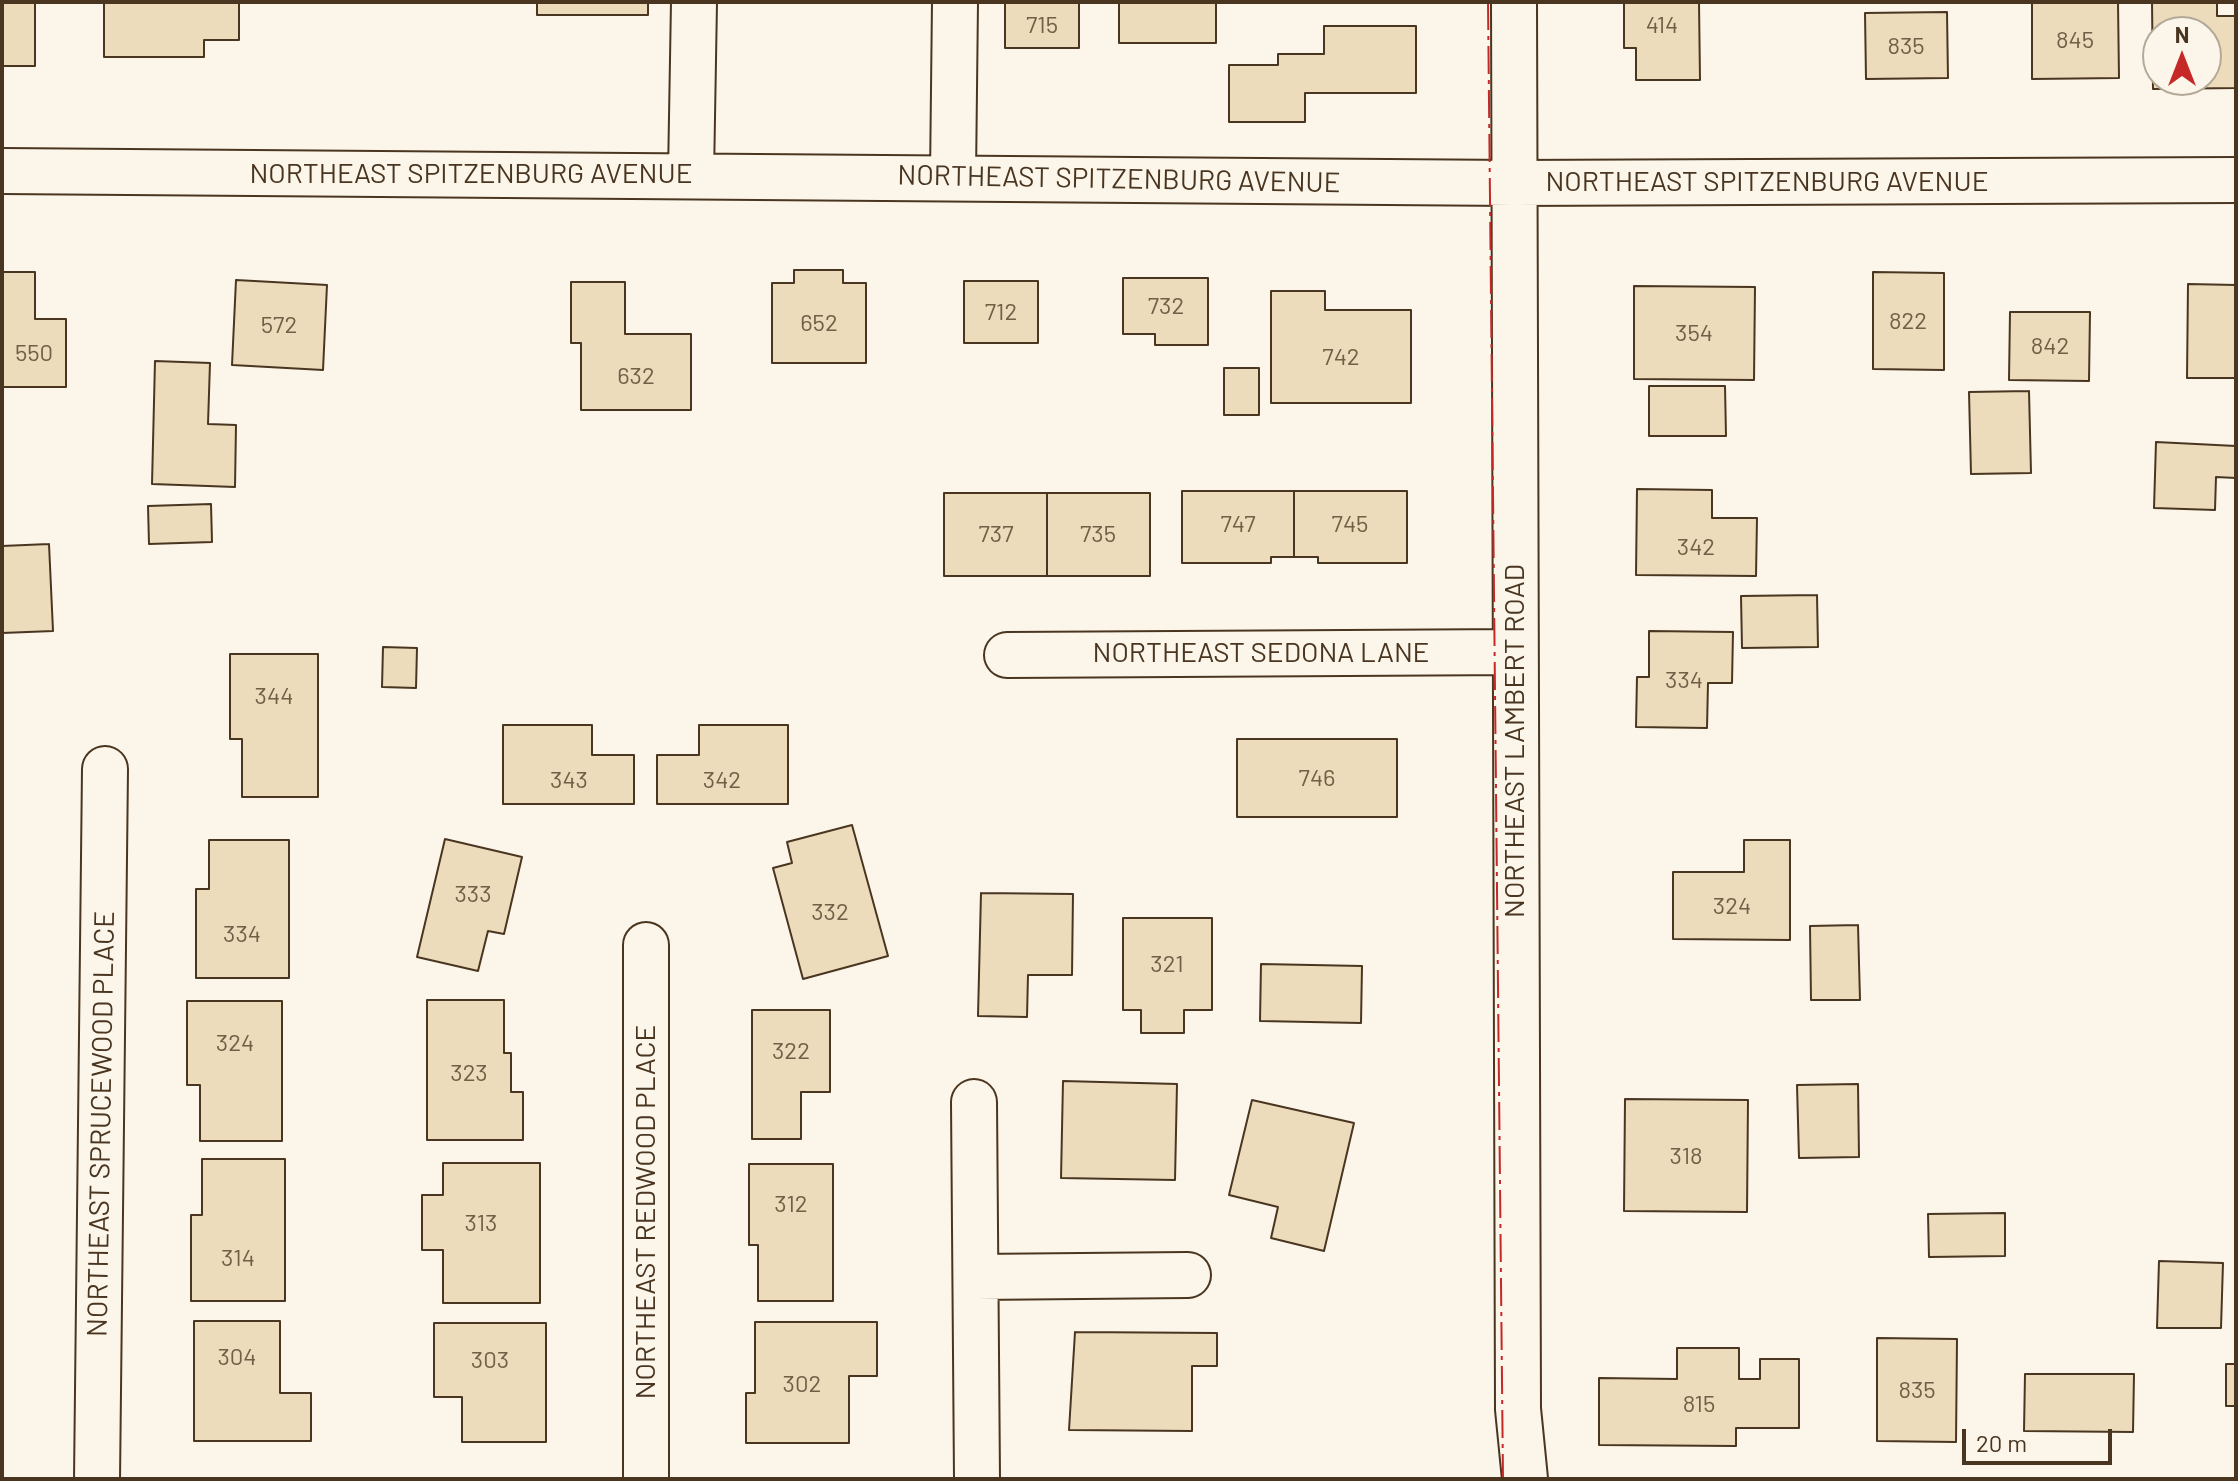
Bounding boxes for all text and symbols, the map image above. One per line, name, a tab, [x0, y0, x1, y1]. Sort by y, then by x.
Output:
house number: 715	[1026, 11, 1058, 39]
house number: 414	[1646, 11, 1678, 39]
north arrow	[2142, 16, 2222, 96]
text: N	[2175, 21, 2189, 47]
house number: 845	[2056, 26, 2094, 54]
house number: 835	[1887, 32, 1925, 60]
street label: NORTHEAST SPITZENBURG AVENUE	[249, 157, 693, 191]
street label: NORTHEAST SPITZENBURG AVENUE	[897, 158, 1341, 200]
street label: NORTHEAST SPITZENBURG AVENUE	[1545, 165, 1989, 199]
house number: 732	[1148, 292, 1184, 320]
house number: 712	[985, 298, 1017, 326]
house number: 822	[1889, 307, 1927, 335]
house number: 652	[800, 309, 838, 337]
house number: 572	[261, 311, 297, 339]
house number: 354	[1675, 319, 1713, 347]
house number: 842	[2031, 332, 2069, 360]
house number: 550	[15, 339, 53, 367]
house number: 742	[1322, 343, 1360, 371]
house number: 632	[617, 362, 655, 390]
house number: 747	[1220, 510, 1256, 538]
house number: 745	[1332, 510, 1368, 538]
house number: 737	[978, 520, 1014, 548]
house number: 735	[1080, 520, 1116, 548]
house number: 342	[1677, 533, 1715, 561]
street label: NORTHEAST LAMBERT ROAD	[1498, 564, 1532, 918]
street label: NORTHEAST SEDONA LANE	[1093, 636, 1429, 670]
house number: 334	[1665, 666, 1703, 694]
house number: 344	[255, 682, 293, 710]
house number: 746	[1299, 764, 1335, 792]
house number: 343	[550, 766, 588, 794]
house number: 342	[703, 766, 741, 794]
house number: 333	[454, 880, 492, 908]
house number: 324	[1713, 892, 1751, 920]
house number: 332	[811, 898, 849, 926]
street label: NORTHEAST SPRUCEWOOD PLACE	[80, 911, 122, 1337]
house number: 334	[223, 920, 261, 948]
house number: 321	[1150, 950, 1184, 978]
street label: NORTHEAST REDWOOD PLACE	[629, 1025, 663, 1399]
house number: 324	[216, 1029, 254, 1057]
house number: 322	[772, 1037, 810, 1065]
house number: 323	[450, 1059, 488, 1087]
house number: 318	[1669, 1142, 1703, 1170]
house number: 312	[774, 1190, 808, 1218]
house number: 313	[465, 1209, 497, 1237]
house number: 314	[221, 1244, 255, 1272]
house number: 304	[217, 1343, 257, 1371]
house number: 303	[471, 1346, 509, 1374]
house number: 302	[783, 1370, 821, 1398]
house number: 835	[1898, 1376, 1936, 1404]
house number: 815	[1683, 1390, 1715, 1418]
scale bar	[1966, 1413, 2116, 1463]
text: 20 m	[1976, 1428, 2027, 1457]

